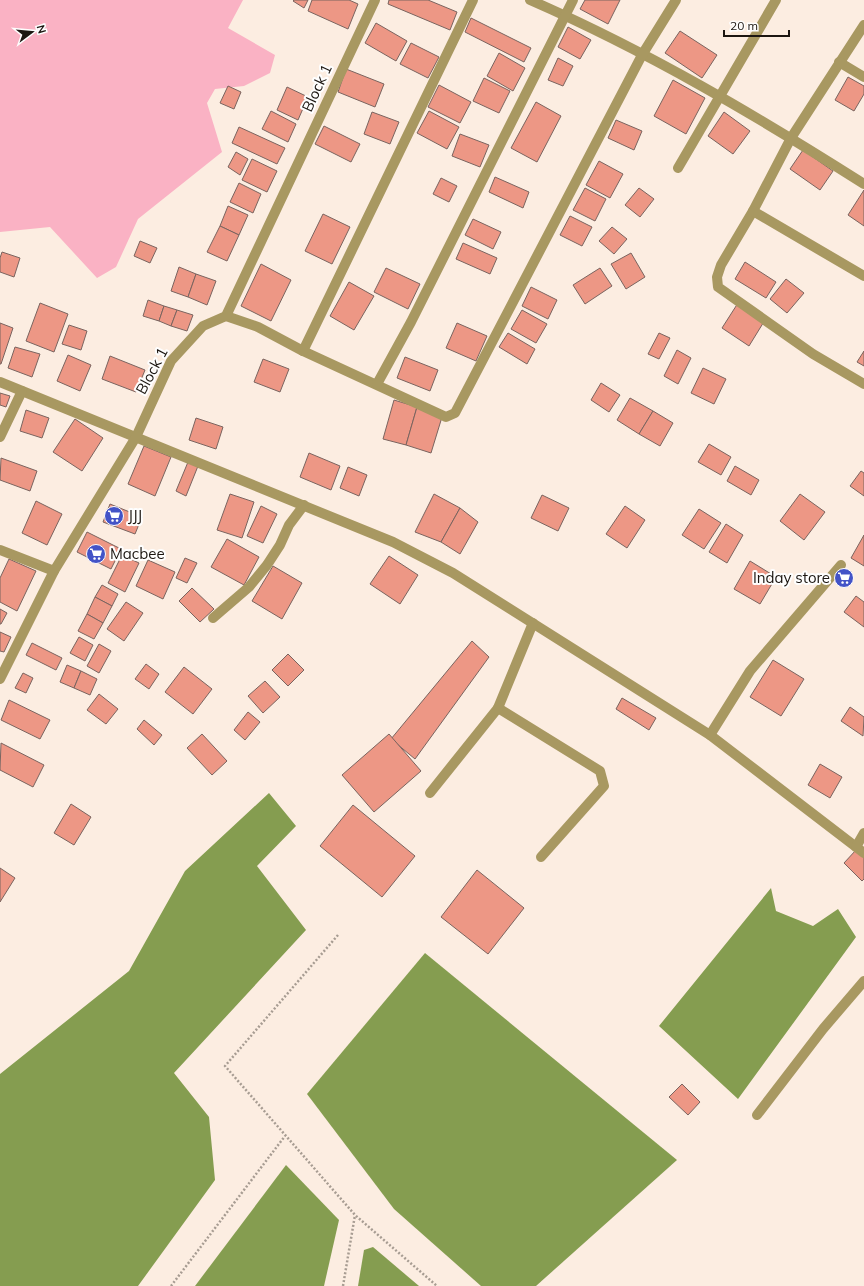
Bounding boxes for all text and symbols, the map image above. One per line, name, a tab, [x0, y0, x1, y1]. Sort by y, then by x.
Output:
north arrow	[12, 12, 52, 52]
scale bar	[724, 12, 789, 38]
text: 20 m	[730, 18, 758, 33]
text: N	[34, 23, 49, 35]
street label: Block 1	[297, 61, 336, 115]
street label: Block 1	[131, 344, 172, 397]
supermarket icon: JJJ	[103, 505, 125, 527]
place label: JJJ	[128, 506, 142, 525]
supermarket icon: Macbee	[85, 543, 107, 565]
place label: Macbee	[110, 544, 165, 563]
supermarket icon: Inday store	[833, 567, 855, 589]
place label: Inday store	[753, 568, 830, 587]

